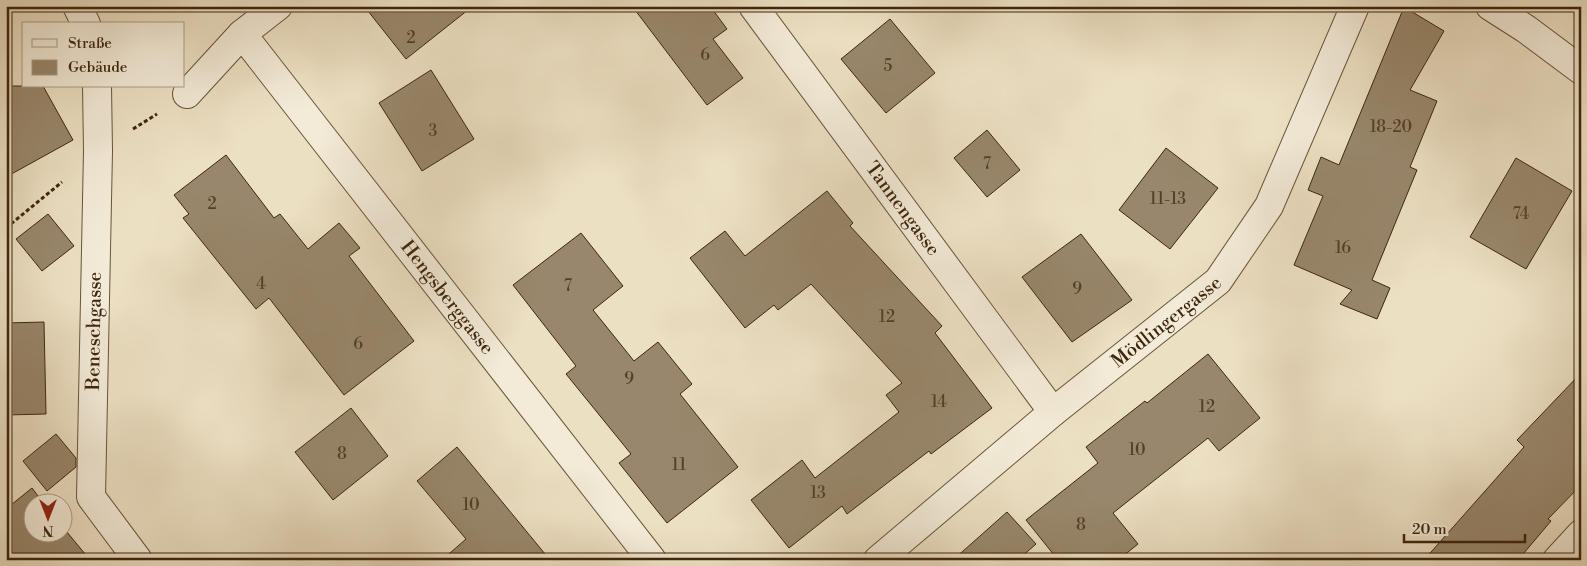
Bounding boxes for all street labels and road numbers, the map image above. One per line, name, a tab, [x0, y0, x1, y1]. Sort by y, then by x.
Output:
street label: Tannengasse	[860, 157, 945, 261]
street label: Hengsberggasse	[395, 235, 499, 359]
street label: Beneschgasse	[81, 271, 107, 392]
street label: Mödlingergasse	[1106, 271, 1227, 373]

